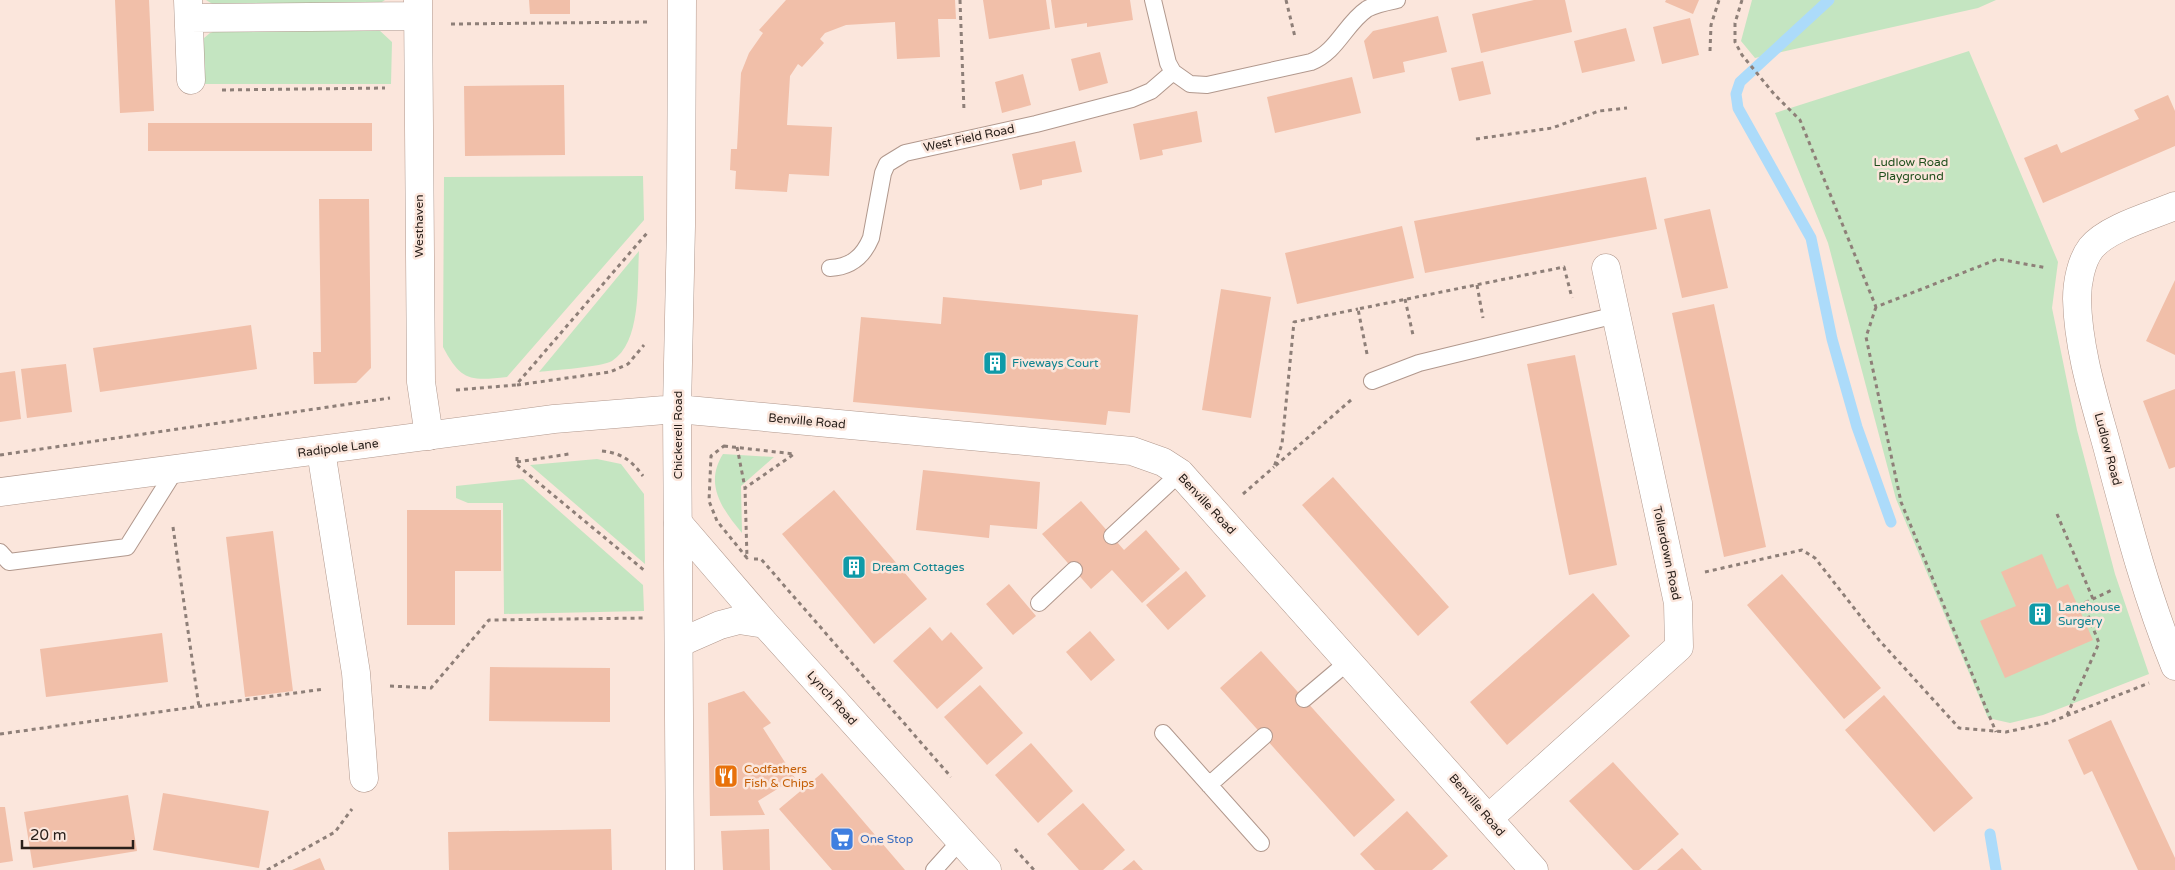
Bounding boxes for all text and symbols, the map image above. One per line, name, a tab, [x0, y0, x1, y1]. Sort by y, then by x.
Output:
street label: West Field Road	[922, 122, 1016, 154]
park label: Ludlow Road Playground	[1874, 155, 1948, 183]
street label: Westhaven	[412, 194, 426, 258]
building icon: Fiveways Court	[982, 350, 1008, 376]
place label: Fiveways Court	[1012, 356, 1099, 370]
street label: Chickerell Road	[671, 391, 685, 479]
street label: Benville Road	[768, 411, 846, 431]
street label: Ludlow Road	[2092, 411, 2124, 487]
street label: Radipole Lane	[297, 436, 379, 460]
street label: Benville Road	[1175, 471, 1239, 537]
street label: Tollerdown Road	[1650, 505, 1684, 601]
building icon: Dream Cottages	[841, 554, 867, 580]
place label: Dream Cottages	[872, 560, 965, 574]
place label: Lanehouse Surgery	[2058, 600, 2120, 628]
building icon: Lanehouse Surgery	[2027, 601, 2053, 627]
street label: Lynch Road	[804, 668, 860, 728]
place label: Codfathers Fish & Chips	[744, 762, 814, 790]
restaurant icon: Codfathers Fish & Chips	[713, 763, 739, 789]
street label: Benville Road	[1446, 771, 1508, 839]
scale bar	[22, 818, 134, 850]
text: 20 m	[30, 826, 67, 844]
supermarket icon: One Stop	[829, 826, 855, 852]
place label: One Stop	[860, 832, 913, 846]

